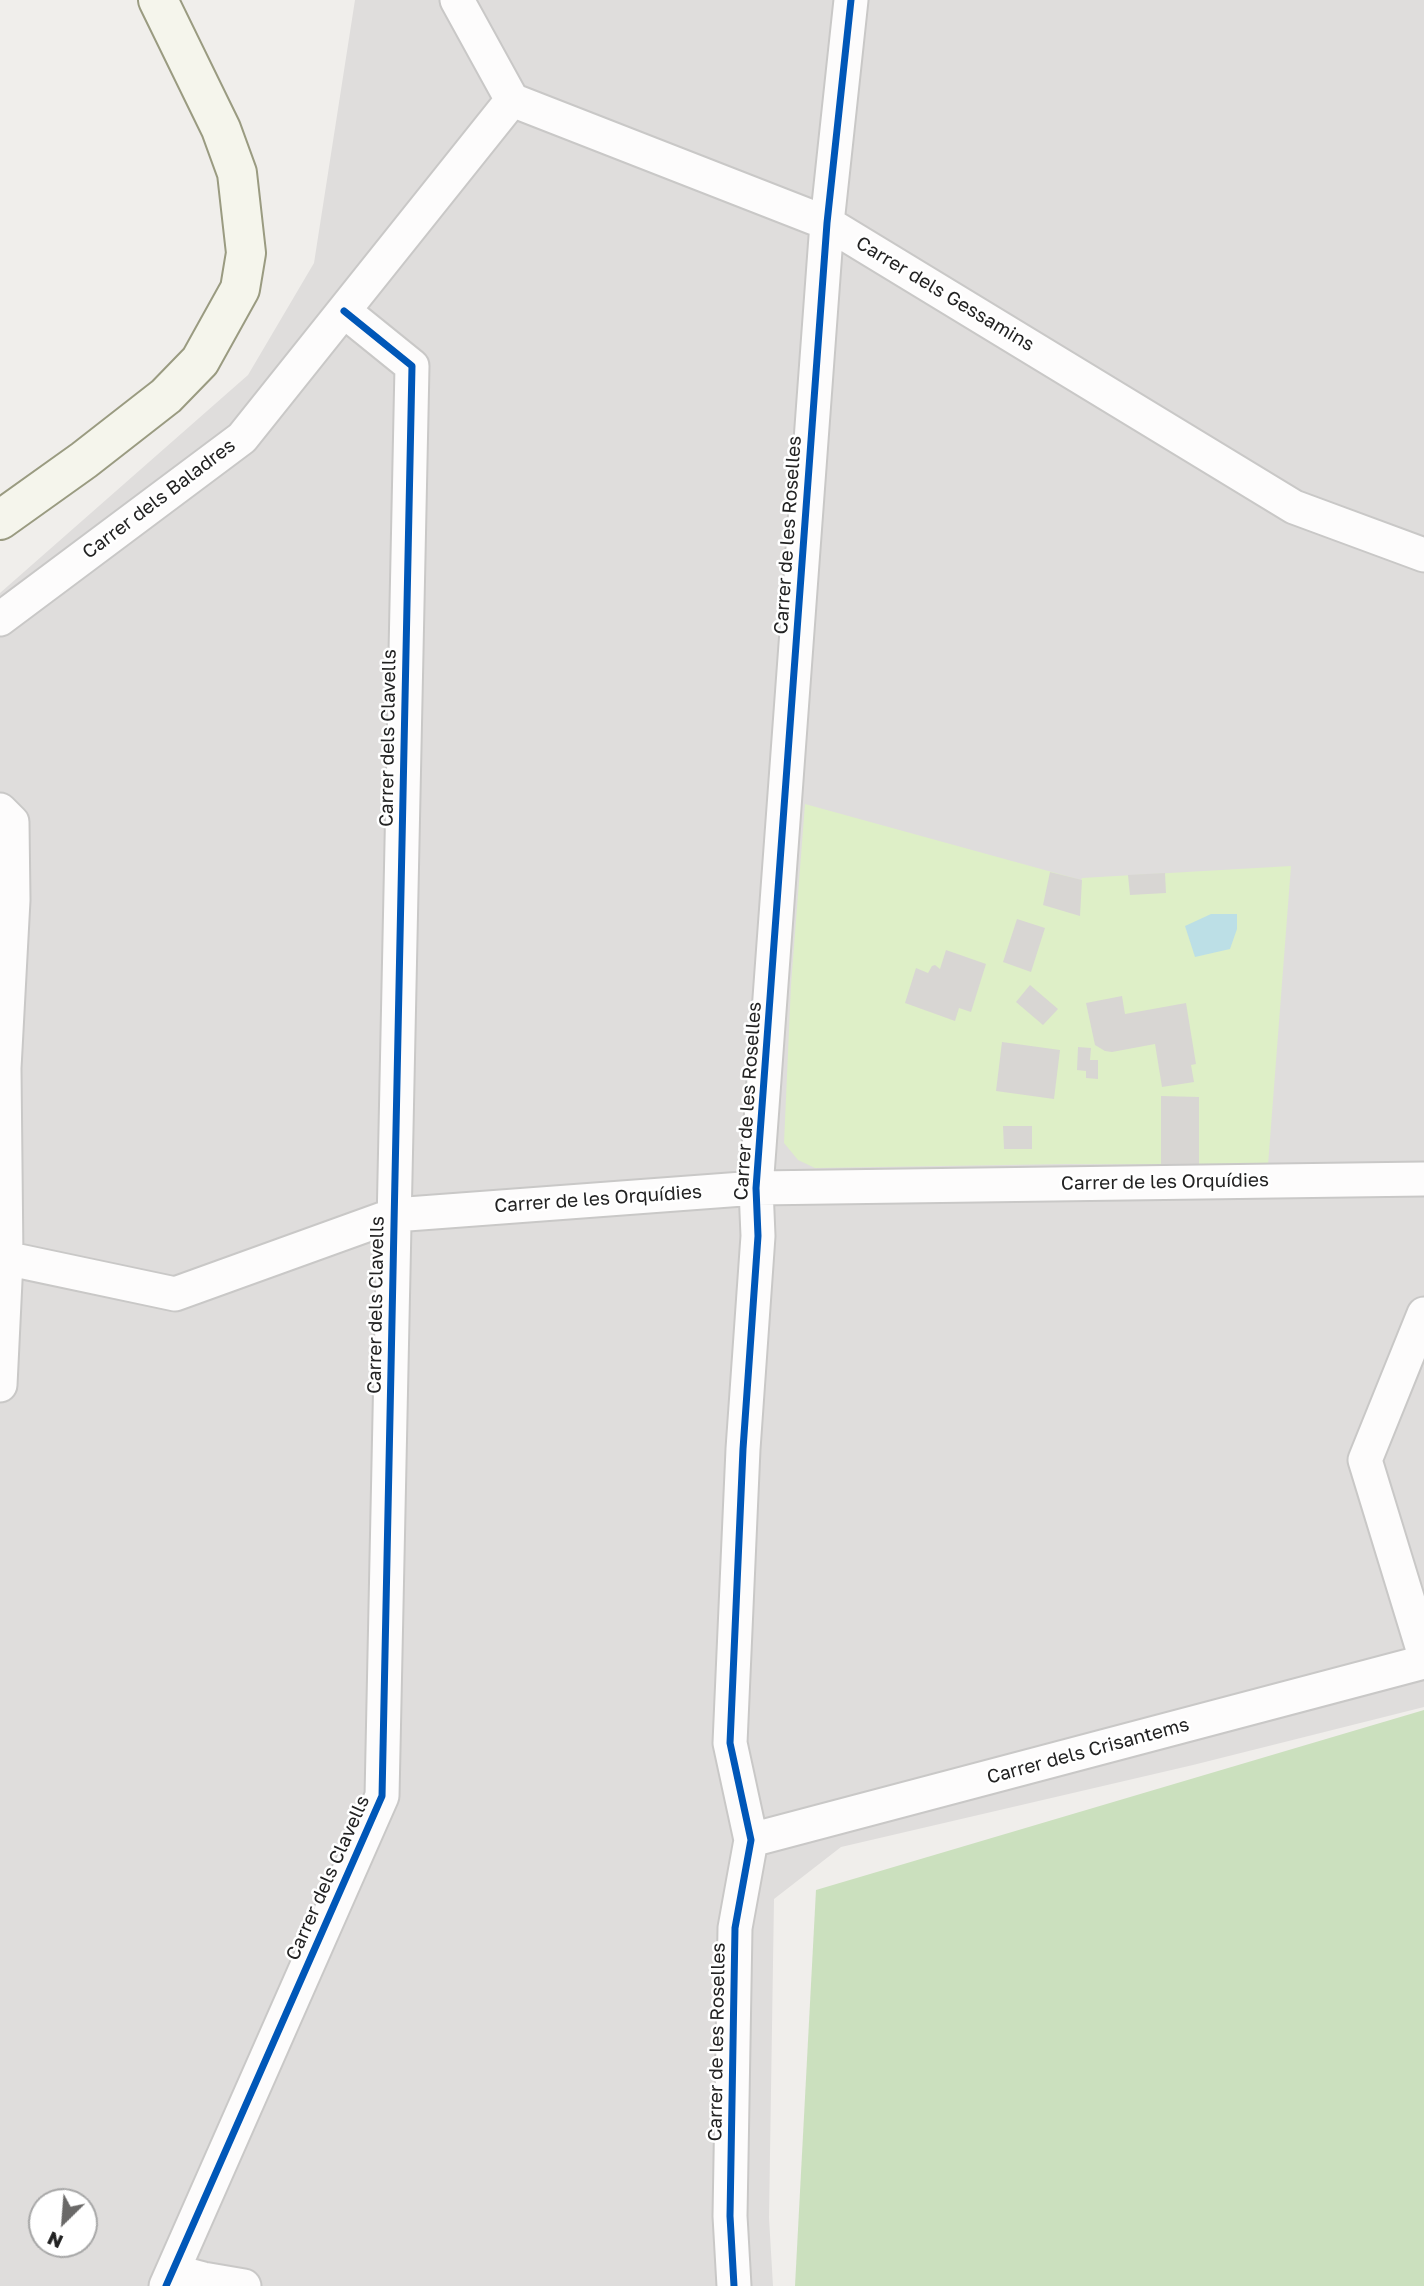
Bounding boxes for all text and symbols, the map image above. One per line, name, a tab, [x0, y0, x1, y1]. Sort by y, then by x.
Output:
street label: Carrer dels Gessamins	[852, 232, 1038, 356]
street label: Carrer dels Baladres	[78, 434, 240, 564]
street label: Carrer de les Roselles	[770, 435, 806, 635]
street label: Carrer dels Clavells	[375, 649, 401, 827]
street label: Carrer de les Roselles	[730, 1001, 766, 1201]
street label: Carrer de les Orquídies	[1061, 1169, 1269, 1195]
street label: Carrer de les Orquídies	[493, 1180, 703, 1218]
street label: Carrer dels Clavells	[363, 1216, 389, 1394]
street label: Carrer dels Crisantems	[984, 1713, 1192, 1789]
street label: Carrer dels Clavells	[281, 1792, 375, 1964]
street label: Carrer de les Roselles	[704, 1942, 730, 2142]
north arrow	[28, 2188, 98, 2258]
text: N	[43, 2227, 66, 2254]

